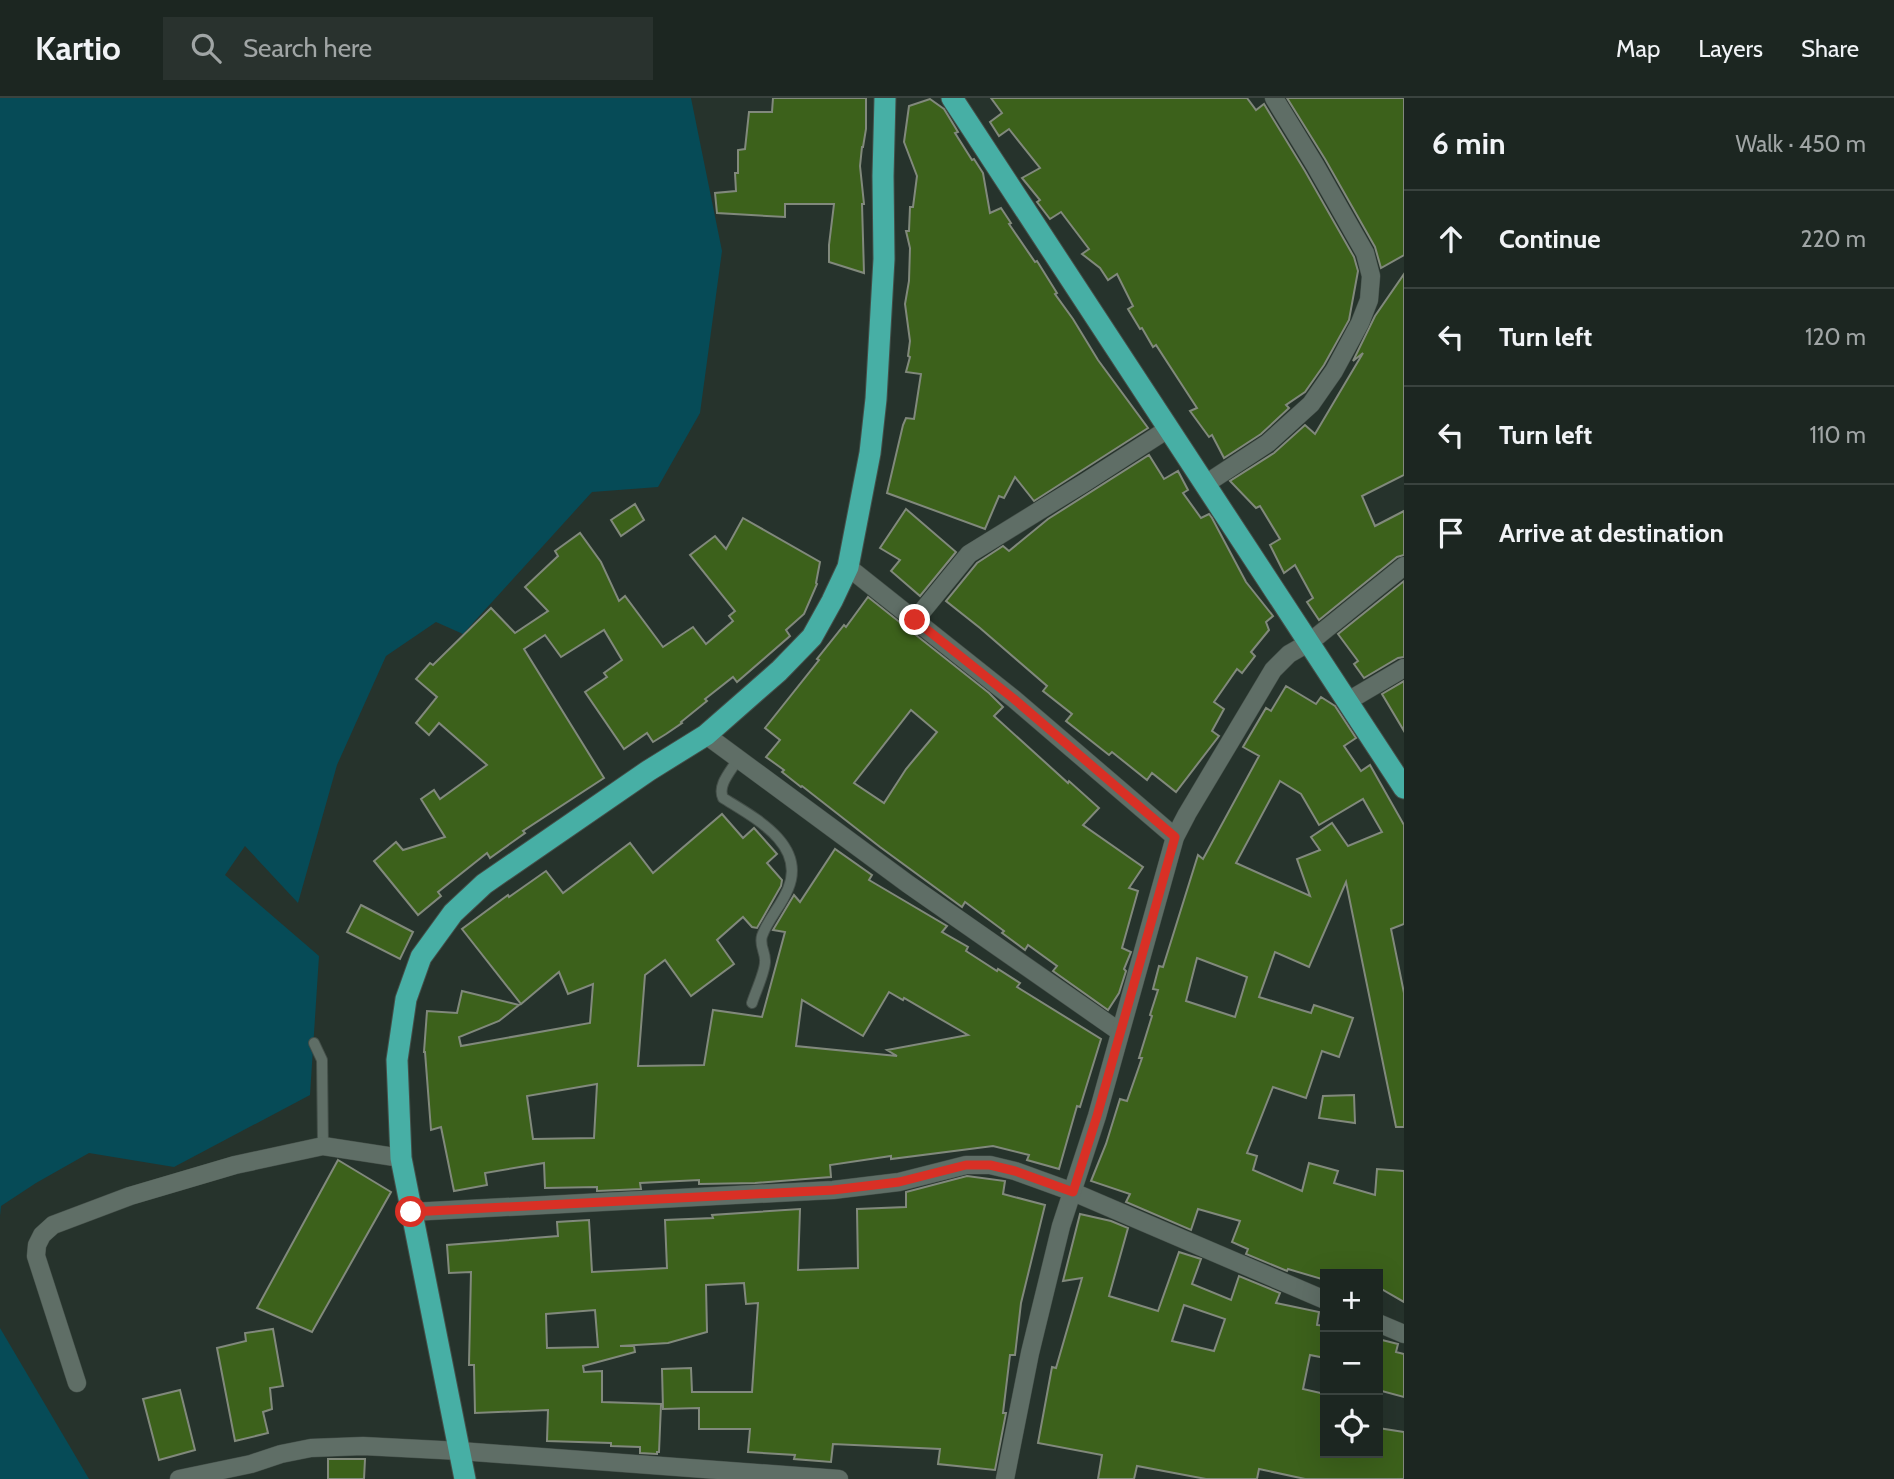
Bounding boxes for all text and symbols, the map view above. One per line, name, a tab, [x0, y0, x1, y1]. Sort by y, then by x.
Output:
search box	[163, 17, 653, 80]
text: Kartio	[35, 28, 121, 68]
icon: search	[187, 29, 225, 67]
text: Search here	[243, 32, 372, 64]
text: Map	[1616, 34, 1660, 63]
text: Layers	[1698, 34, 1763, 63]
text: Share	[1801, 34, 1859, 63]
text: 6 min	[1432, 125, 1505, 162]
text: Walk · 450 m	[1735, 130, 1866, 158]
icon: ahead	[1432, 220, 1470, 258]
text: Continue	[1499, 223, 1601, 255]
text: 220 m	[1800, 225, 1866, 253]
icon: left	[1432, 318, 1470, 356]
text: Turn left	[1499, 321, 1592, 353]
text: 120 m	[1805, 323, 1866, 351]
icon: left	[1432, 416, 1470, 454]
text: Turn left	[1499, 419, 1592, 451]
text: 110 m	[1810, 421, 1866, 449]
icon: arrive	[1432, 514, 1470, 552]
text: Arrive at destination	[1499, 517, 1724, 549]
route end	[899, 604, 930, 635]
route start	[395, 1196, 426, 1227]
map controls	[1320, 1269, 1383, 1458]
button: +	[1320, 1269, 1383, 1332]
button: −	[1320, 1332, 1383, 1395]
button: locate	[1320, 1395, 1383, 1458]

